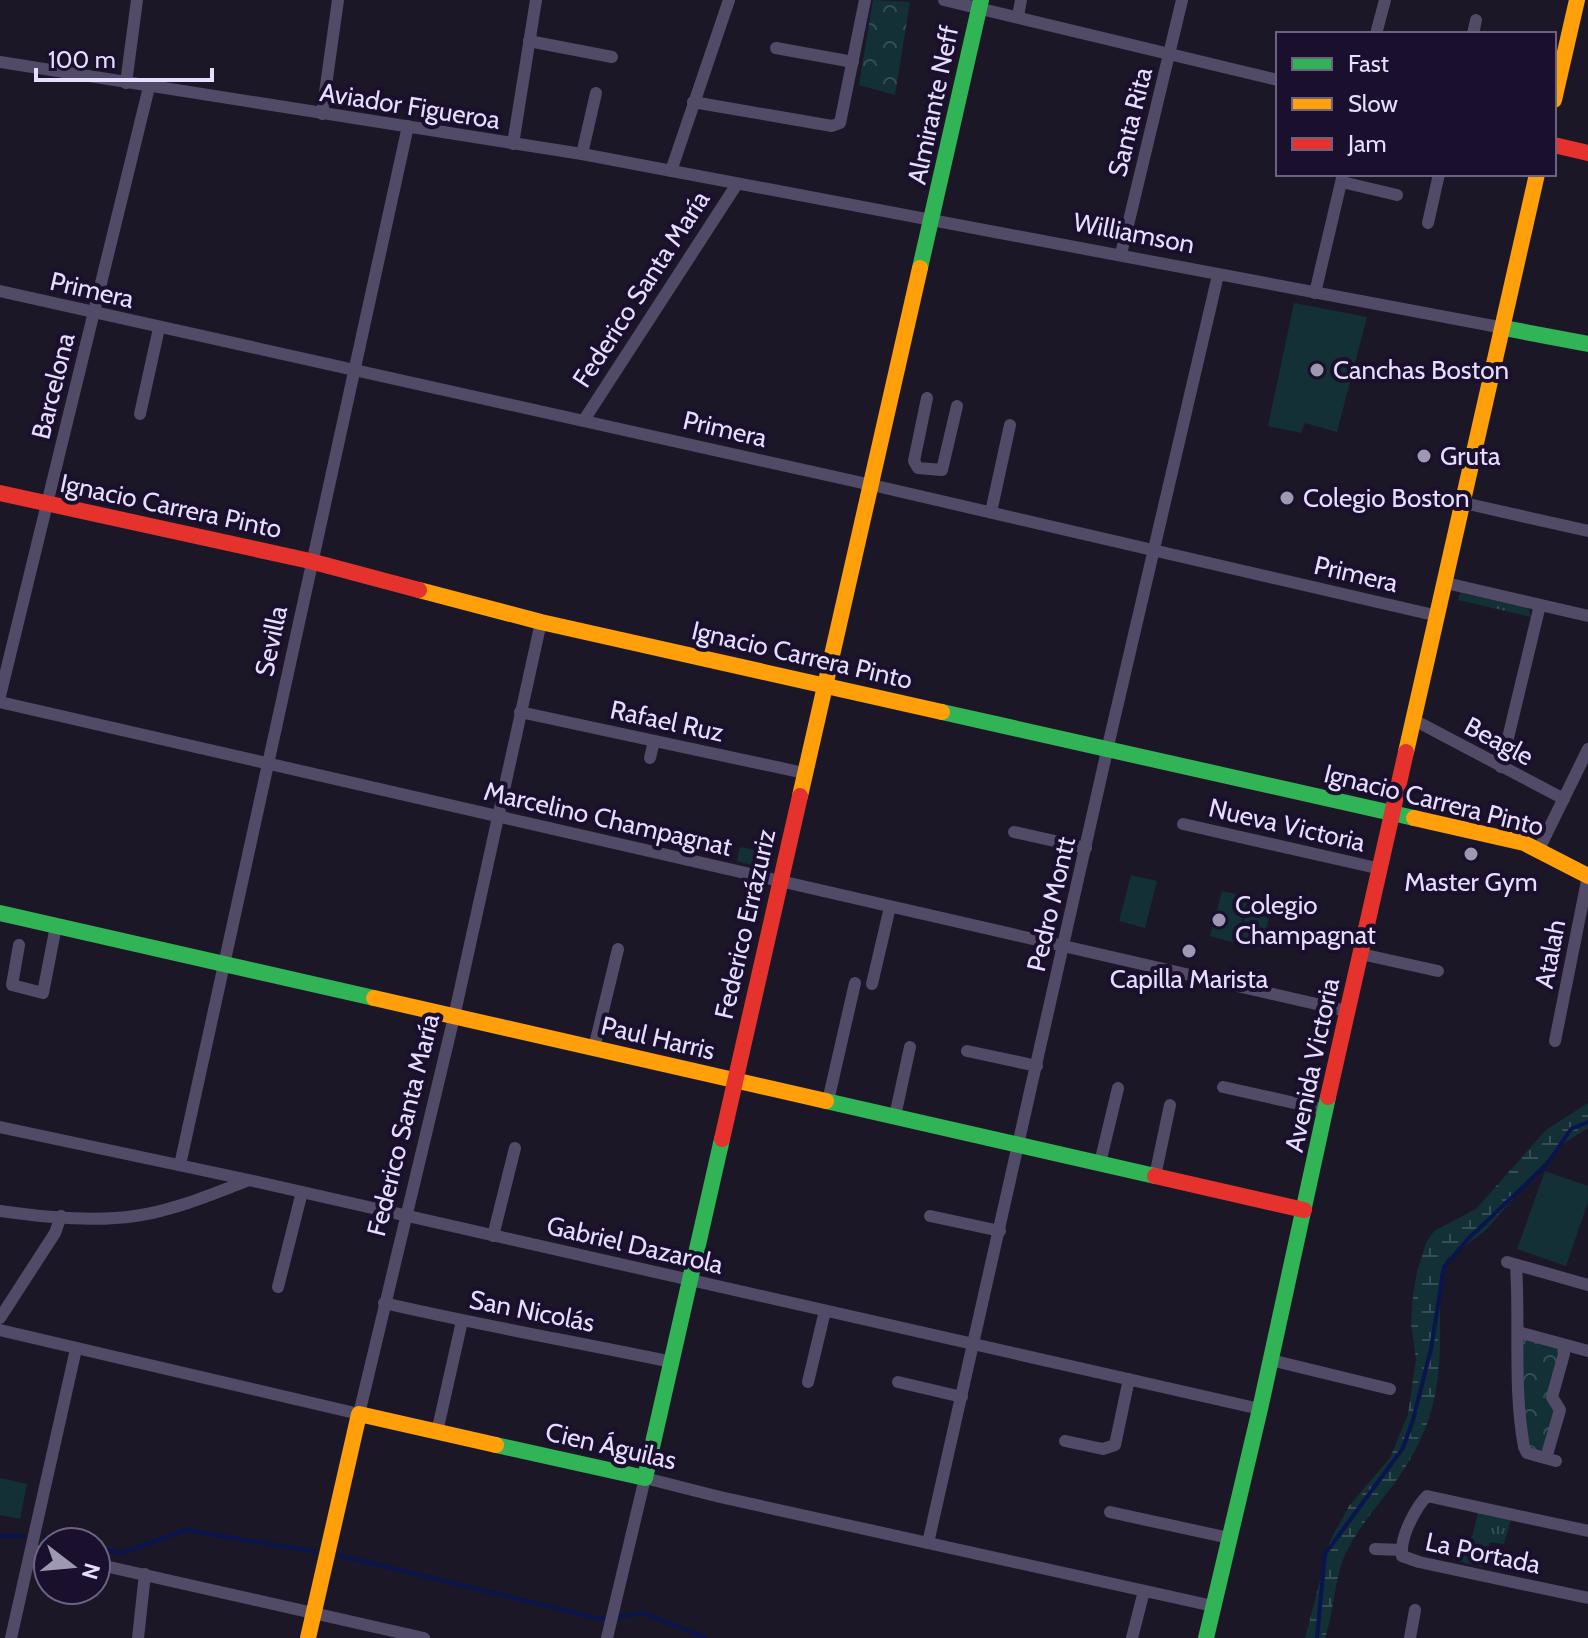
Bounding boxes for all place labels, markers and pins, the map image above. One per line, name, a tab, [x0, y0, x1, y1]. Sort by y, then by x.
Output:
place label: Canchas Boston	[1333, 354, 1509, 386]
marker: Canchas Boston	[1308, 361, 1326, 379]
place label: Gruta	[1440, 440, 1501, 472]
marker: Gruta	[1415, 447, 1433, 465]
place label: Colegio Boston	[1303, 482, 1469, 514]
marker: Colegio Boston	[1278, 489, 1296, 507]
marker: Master Gym	[1462, 845, 1480, 863]
place label: Master Gym	[1404, 866, 1538, 898]
place label: Colegio Champagnat	[1235, 889, 1376, 951]
marker: Colegio Champagnat	[1210, 911, 1228, 929]
marker: Capilla Marista	[1180, 942, 1198, 960]
place label: Capilla Marista	[1110, 963, 1269, 995]

